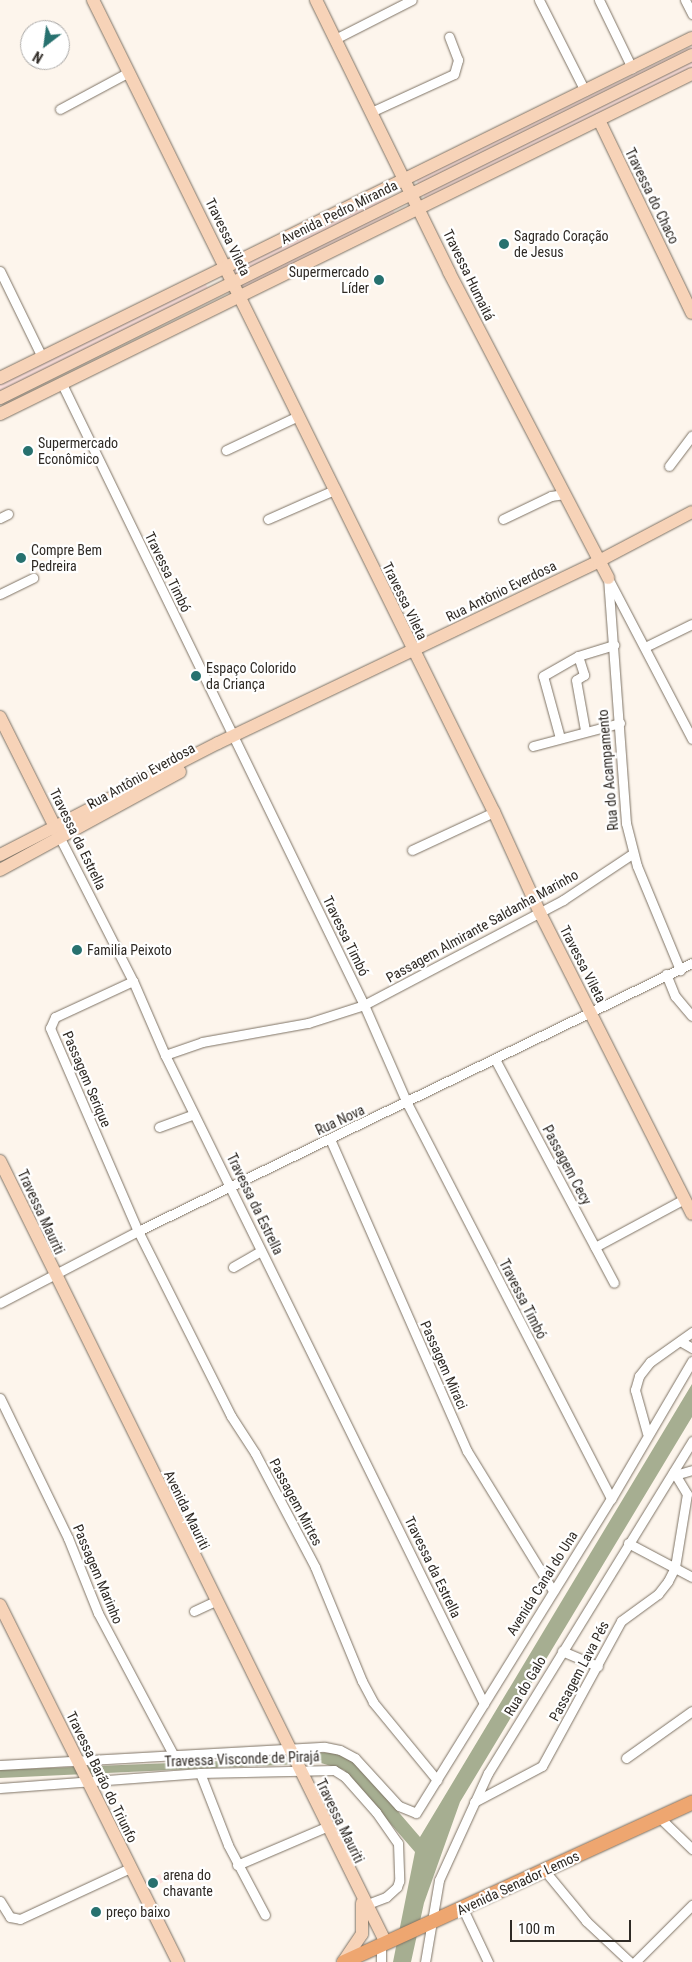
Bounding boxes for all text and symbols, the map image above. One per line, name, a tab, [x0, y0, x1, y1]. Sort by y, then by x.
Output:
north arrow	[20, 20, 70, 70]
text: N	[30, 48, 46, 66]
street label: Travessa do Chaco	[622, 145, 682, 247]
street label: Avenida Pedro Miranda	[278, 177, 400, 247]
street label: Travessa Vileta	[202, 195, 254, 279]
street label: Travessa Humaitá	[440, 227, 498, 323]
place label: Sagrado Coração de Jesus	[514, 228, 609, 260]
marker: Sagrado Coração de Jesus	[498, 238, 510, 250]
place label: Supermercado Líder	[289, 264, 369, 296]
marker: Supermercado Líder	[373, 274, 385, 286]
place label: Supermercado Econômico	[38, 435, 118, 468]
marker: Supermercado Econômico	[22, 445, 34, 457]
street label: Travessa Timbó	[141, 529, 195, 615]
place label: Compre Bem Pedreira	[31, 542, 102, 574]
marker: Compre Bem Pedreira	[15, 552, 27, 564]
street label: Rua Antônio Everdosa	[443, 557, 559, 625]
street label: Travessa Vileta	[379, 559, 431, 643]
place label: Espaço Colorido da Criança	[206, 660, 296, 692]
marker: Espaço Colorido da Criança	[190, 670, 202, 682]
street label: Rua do Acampamento	[594, 709, 622, 831]
street label: Rua Antônio Everdosa	[84, 739, 198, 813]
street label: Travessa da Estrella	[46, 786, 110, 892]
street label: Passagem Almirante Saldanha Marinho	[383, 866, 581, 986]
street label: Travessa Timbó	[319, 893, 373, 979]
street label: Travessa Vileta	[556, 923, 610, 1005]
place label: Familia Peixoto	[87, 942, 172, 958]
marker: Familia Peixoto	[71, 944, 83, 956]
street label: Passagem Serique	[59, 1028, 115, 1130]
street label: Rua Nova	[313, 1101, 367, 1139]
street label: Passagem Cecy	[539, 1122, 595, 1208]
street label: Travessa da Estrella	[223, 1151, 287, 1257]
street label: Travessa Mauriti	[14, 1167, 68, 1257]
street label: Travessa Timbó	[496, 1256, 550, 1342]
street label: Passagem Miraci	[417, 1318, 471, 1412]
street label: Passagem Mirtes	[266, 1455, 326, 1549]
street label: Avenida Mauriti	[161, 1468, 213, 1552]
street label: Travessa da Estrella	[401, 1514, 465, 1620]
street label: Passagem Marinho	[69, 1522, 127, 1626]
street label: Avenida Canal do Una	[503, 1528, 581, 1638]
street label: Passagem Lava Pés	[546, 1618, 612, 1724]
street label: Rua do Galo	[501, 1653, 549, 1719]
street label: Travessa Barão do Triunfo	[63, 1708, 141, 1846]
street label: Travessa Visconde de Pirajá	[164, 1748, 320, 1770]
street label: Travessa Mauriti	[312, 1776, 368, 1866]
street label: Avenida Senador Lemos	[454, 1847, 582, 1919]
place label: arena do chavante	[163, 1867, 213, 1900]
marker: arena do chavante	[147, 1877, 159, 1889]
place label: preço baixo	[106, 1904, 170, 1920]
marker: preço baixo	[90, 1906, 102, 1918]
scale bar	[512, 1910, 633, 1942]
text: 100 m	[518, 1920, 555, 1938]

